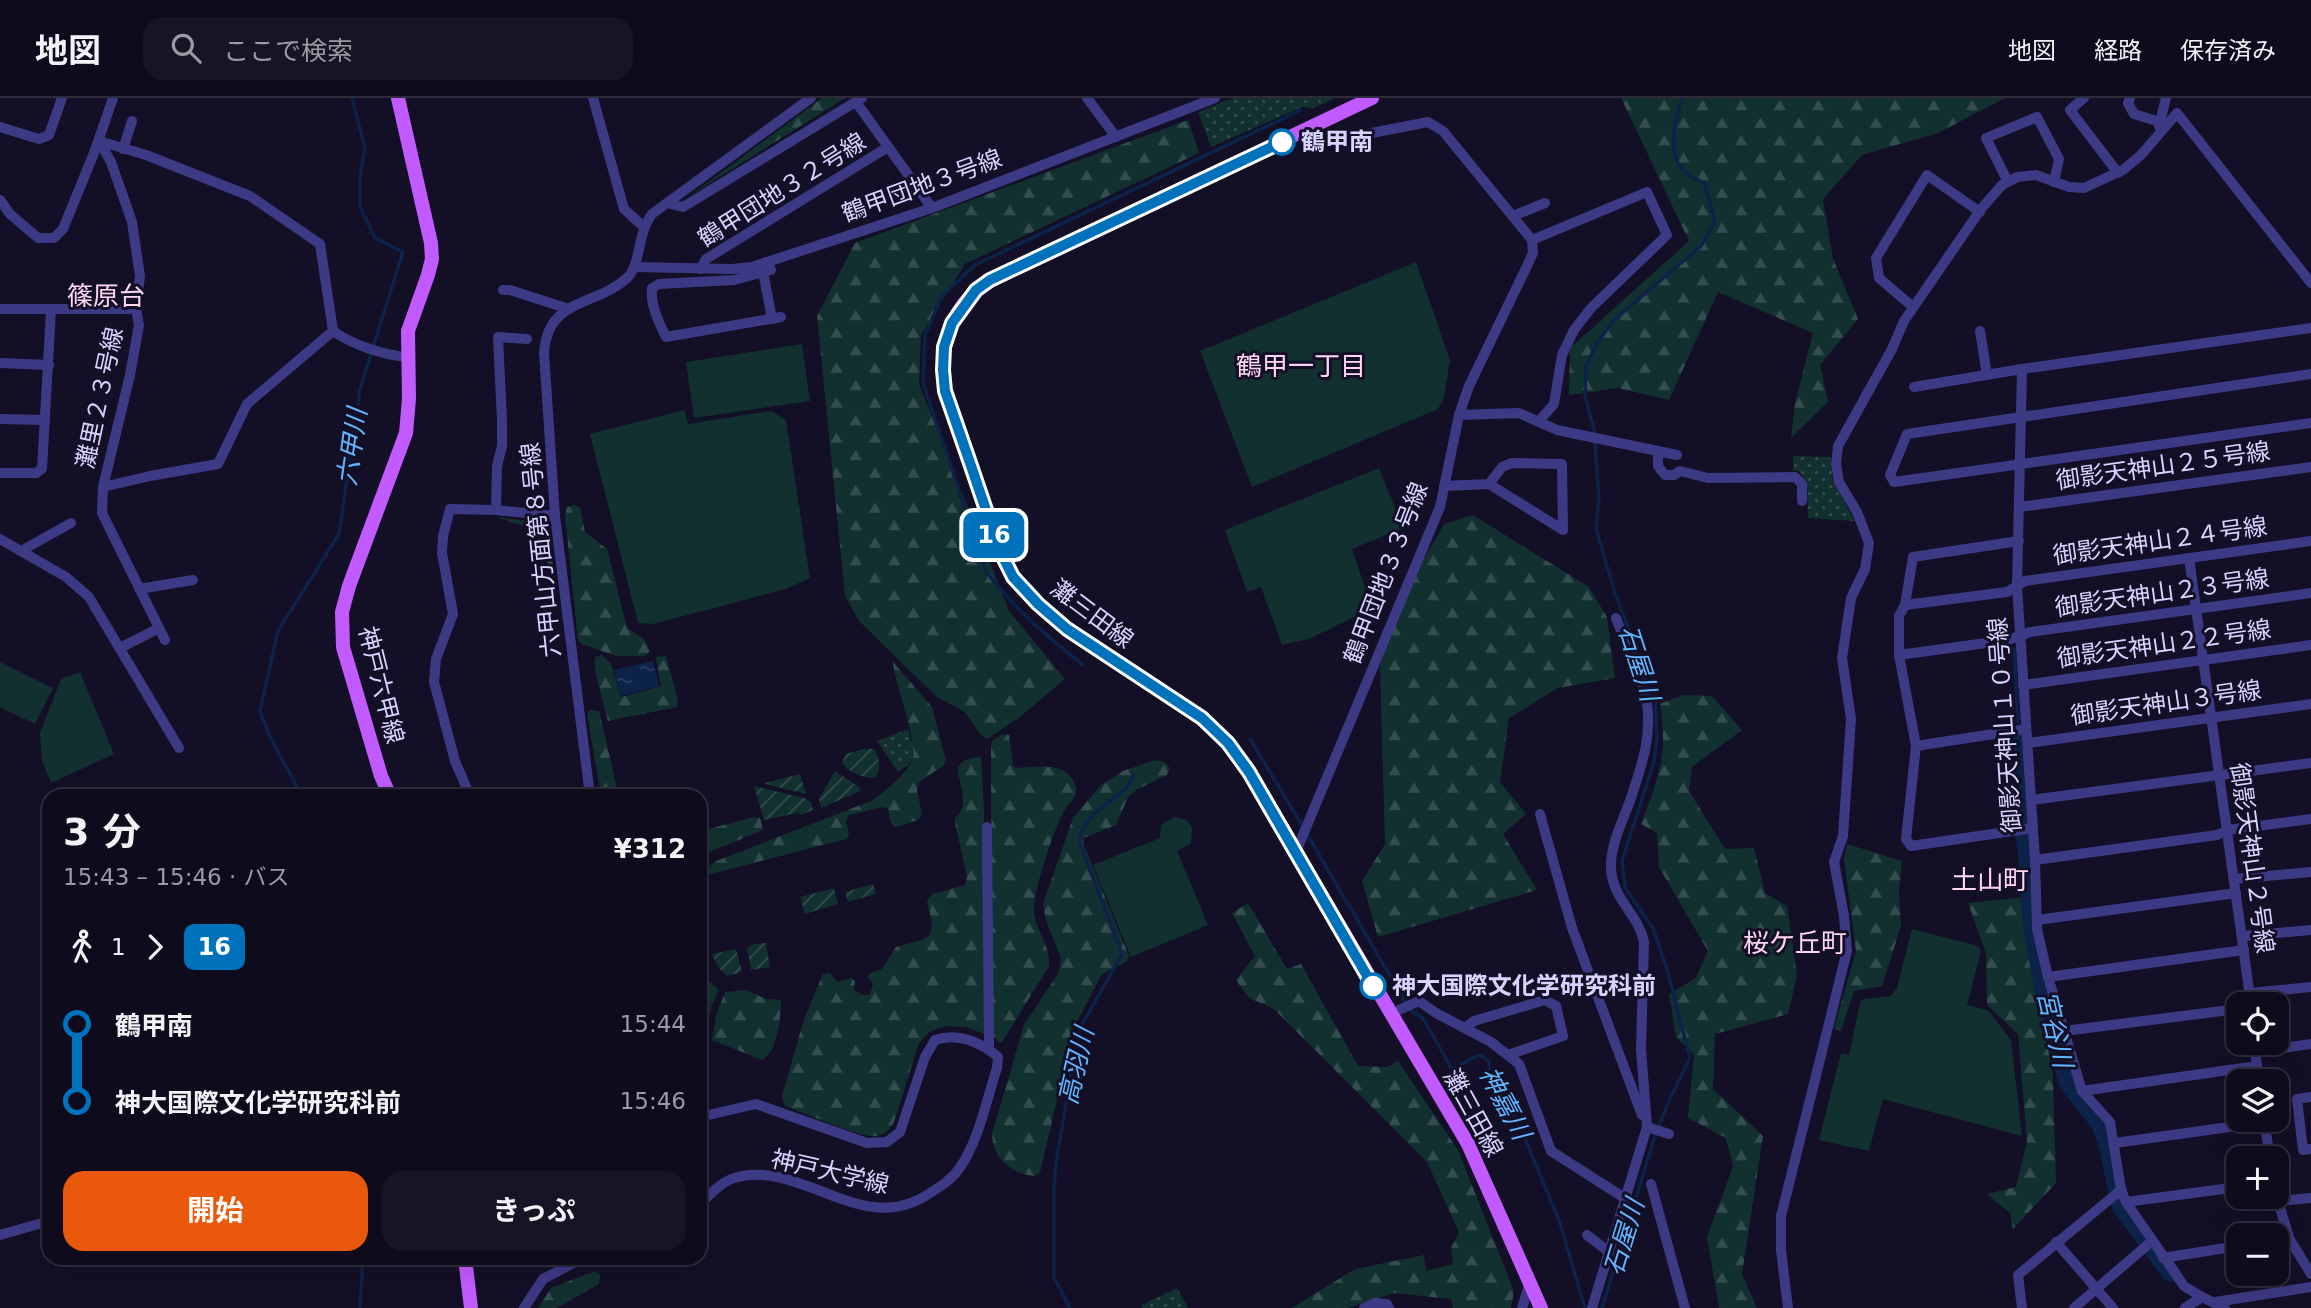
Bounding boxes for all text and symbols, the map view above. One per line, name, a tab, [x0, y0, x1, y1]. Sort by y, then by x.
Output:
search box	[143, 17, 633, 80]
icon: search	[167, 29, 205, 67]
text: 地図	[35, 31, 101, 70]
text: ここで検索	[223, 36, 353, 66]
text: 地図	[2008, 37, 2056, 65]
text: 経路	[2094, 37, 2142, 65]
text: 保存済み	[2180, 37, 2276, 65]
street label: 鶴甲団地３２号線	[693, 127, 871, 253]
place label: 鶴甲南	[1301, 128, 1373, 156]
marker: 鶴甲南	[1269, 129, 1295, 155]
street label: 鶴甲団地３号線	[838, 144, 1006, 228]
district label: 篠原台	[67, 281, 145, 311]
street label: 灘里２３号線	[71, 325, 129, 471]
district label: 鶴甲一丁目	[1236, 351, 1366, 381]
water label: 六甲川	[332, 403, 373, 488]
street label: 御影天神山２５号線	[2054, 437, 2272, 495]
street label: 六甲山方面第８号線	[516, 441, 566, 659]
street label: 鶴甲団地３３号線	[1339, 478, 1433, 668]
line badge: 16	[962, 512, 1026, 558]
street label: 御影天神山２４号線	[2051, 512, 2269, 570]
text: 16	[977, 521, 1011, 549]
street label: 御影天神山２３号線	[2053, 564, 2271, 622]
street label: 灘三田線	[1045, 574, 1139, 654]
street label: 御影天神山２２号線	[2055, 615, 2273, 673]
street label: 御影天神山１０号線	[1984, 616, 2026, 834]
water label: 石屋川	[1613, 621, 1666, 708]
street label: 神戸六甲線	[353, 623, 409, 747]
street label: 御影天神山３号線	[2069, 676, 2263, 730]
street label: 御影天神山２号線	[2225, 761, 2279, 955]
text: 3 分	[63, 810, 141, 854]
text: ¥312	[614, 834, 686, 864]
text: 15:43 – 15:46 · バス	[63, 864, 290, 890]
district label: 土山町	[1951, 865, 2029, 895]
icon: walk	[63, 928, 101, 966]
icon: forward	[136, 928, 174, 966]
district label: 桜ケ丘町	[1743, 928, 1847, 958]
text: 16	[198, 933, 231, 961]
text: 1	[111, 934, 126, 960]
place label: 神大国際文化学研究科前	[1392, 972, 1656, 1000]
marker: 神大国際文化学研究科前	[1360, 973, 1386, 999]
water label: 宮谷川	[2032, 988, 2079, 1073]
map controls	[2226, 992, 2289, 1286]
button: locate	[2226, 992, 2289, 1055]
text: 鶴甲南	[115, 1011, 193, 1041]
text: 15:44	[620, 1011, 686, 1037]
water label: 高羽川	[1053, 1022, 1100, 1107]
water label: 神嘉川	[1473, 1062, 1538, 1147]
street label: 灘三田線	[1437, 1064, 1509, 1162]
button: layers	[2226, 1069, 2289, 1132]
text: 神大国際文化学研究科前	[115, 1088, 401, 1118]
text: 15:46	[620, 1088, 686, 1114]
street label: 神戸大学線	[768, 1145, 892, 1199]
button: +	[2226, 1146, 2289, 1209]
button: 開始	[63, 1171, 368, 1251]
button: きっぷ	[382, 1171, 686, 1251]
water label: 石屋川	[1598, 1192, 1651, 1279]
button: −	[2226, 1223, 2289, 1286]

